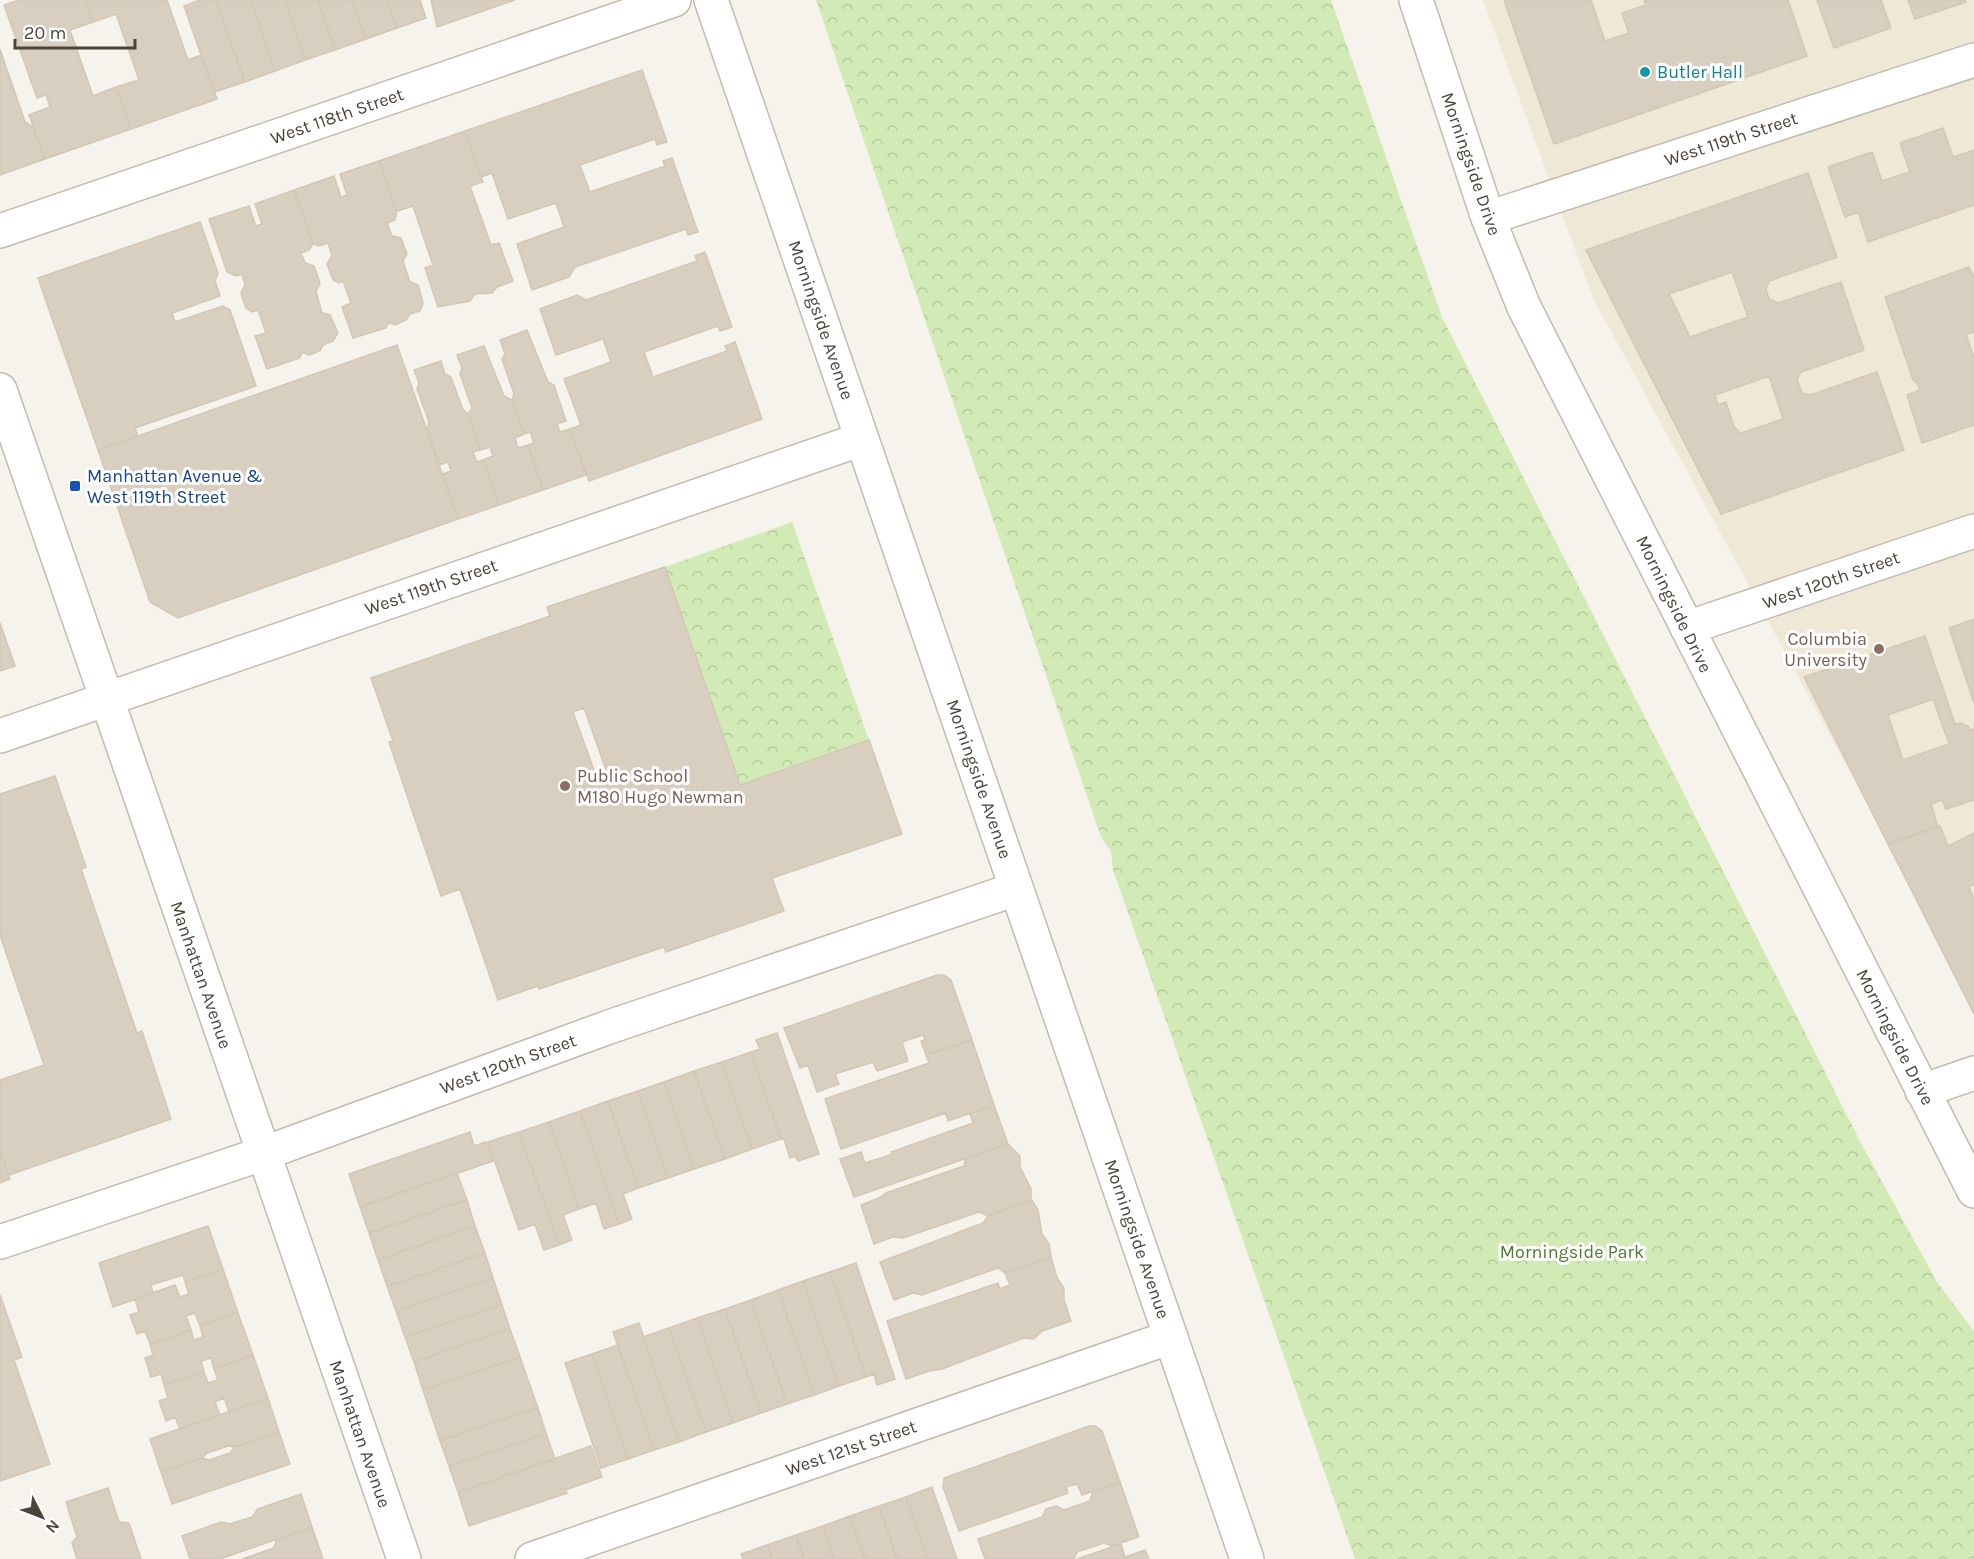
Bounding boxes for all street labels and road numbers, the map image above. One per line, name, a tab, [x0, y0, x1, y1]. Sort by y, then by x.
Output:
street label: West 118th Street	[267, 83, 407, 149]
street label: Morningside Drive	[1436, 90, 1506, 238]
street label: West 119th Street	[1662, 107, 1801, 171]
street label: Morningside Avenue	[783, 237, 859, 403]
street label: Morningside Drive	[1631, 532, 1717, 676]
street label: West 120th Street	[1760, 546, 1903, 614]
street label: West 119th Street	[362, 554, 500, 620]
street label: Morningside Avenue	[941, 696, 1017, 862]
street label: Manhattan Avenue	[165, 898, 237, 1052]
street label: Morningside Drive	[1851, 965, 1939, 1109]
street label: West 120th Street	[437, 1029, 579, 1099]
street label: Morningside Avenue	[1099, 1156, 1175, 1322]
street label: Manhattan Avenue	[324, 1357, 396, 1511]
street label: West 121st Street	[782, 1415, 920, 1481]

